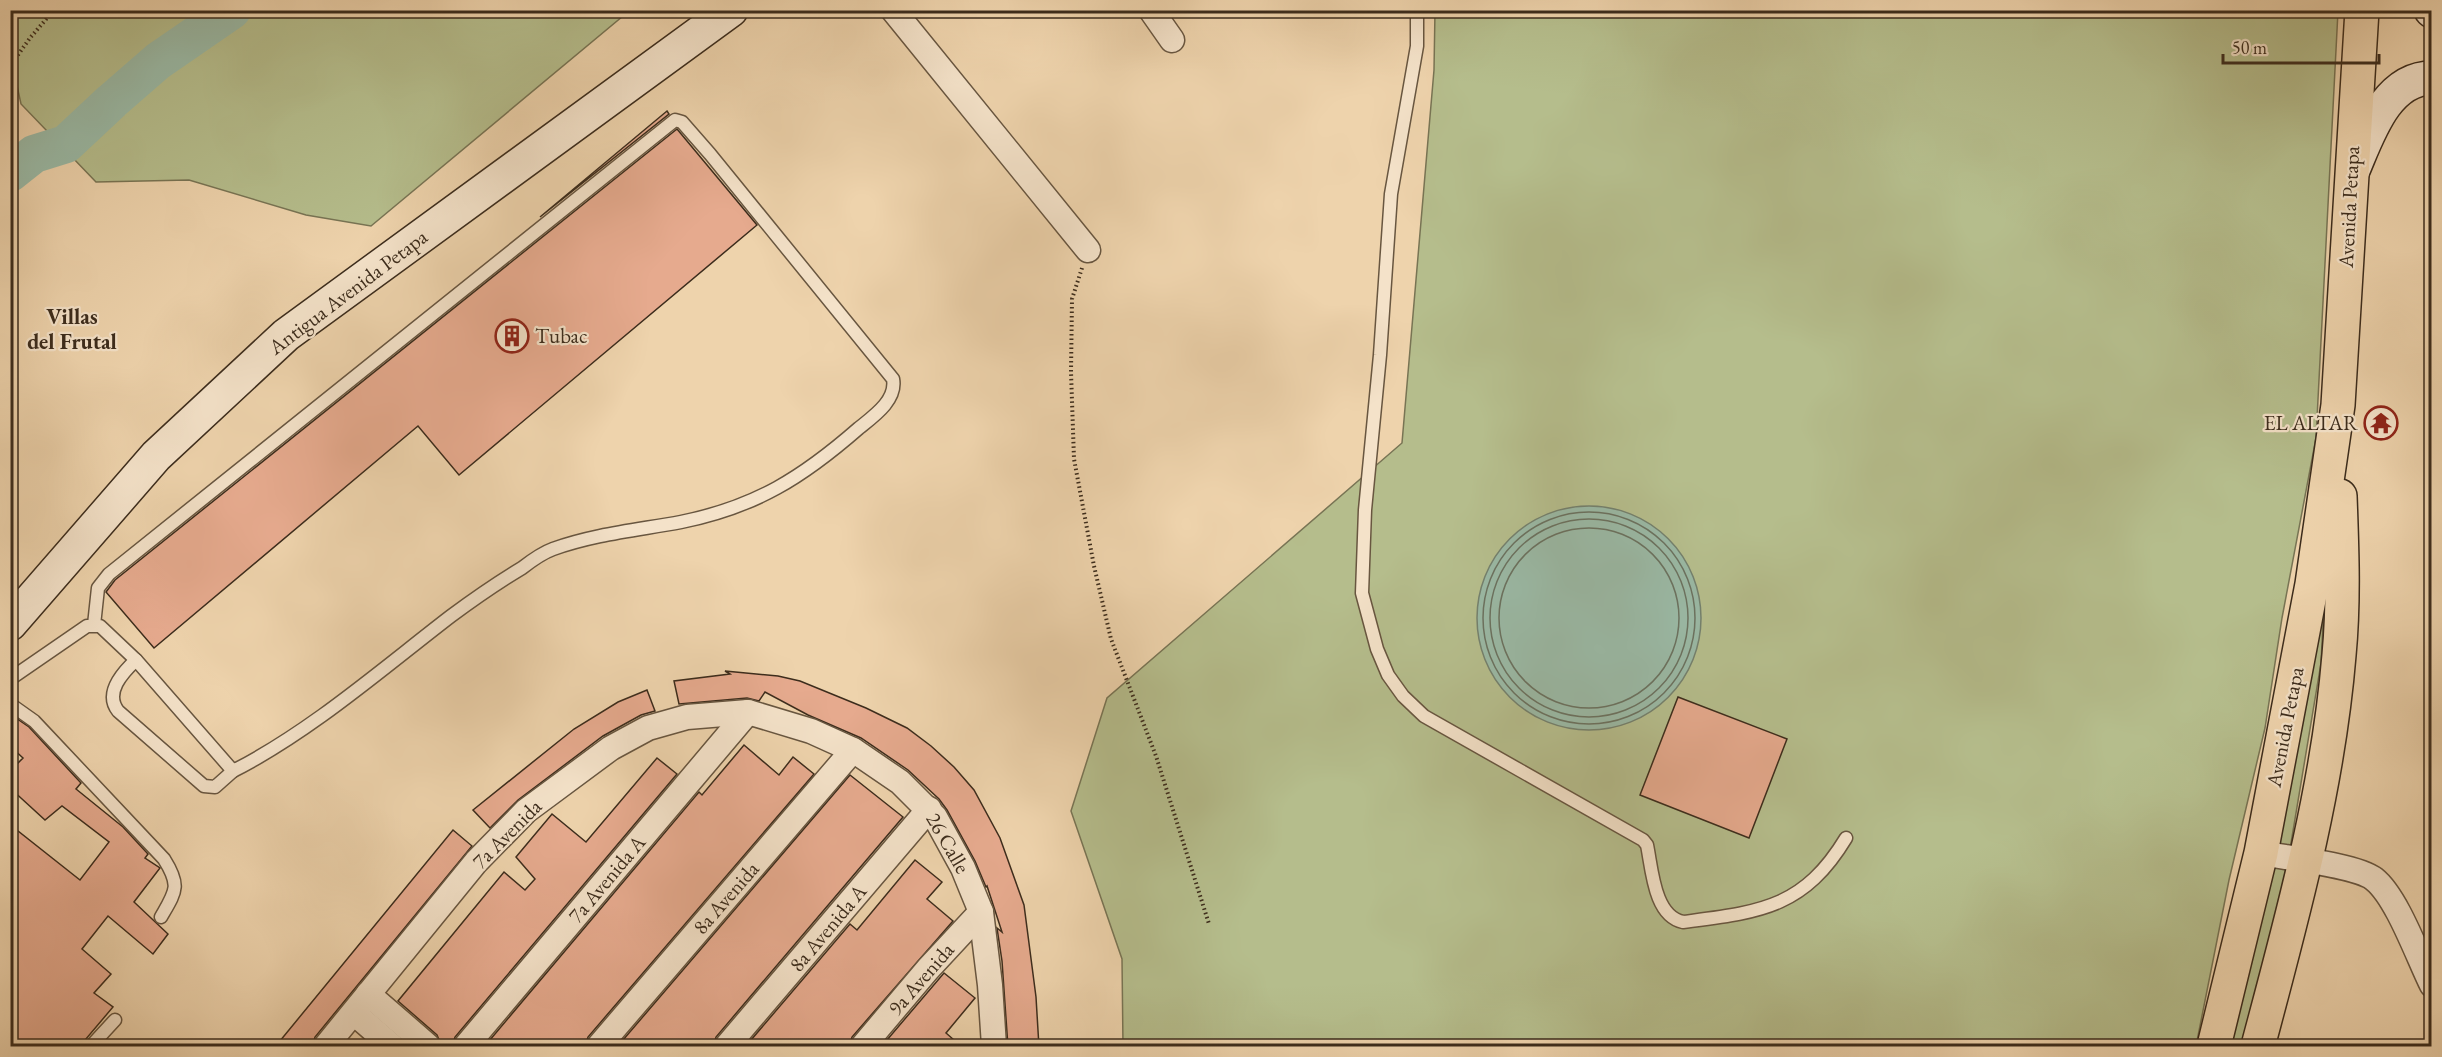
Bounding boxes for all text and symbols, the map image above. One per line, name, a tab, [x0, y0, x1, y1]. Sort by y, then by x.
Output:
scale bar	[2223, 27, 2379, 65]
text: 50 m	[2232, 36, 2267, 59]
street label: Avenida Petapa	[2332, 145, 2365, 270]
street label: Antigua Avenida Petapa	[262, 223, 433, 361]
district label: Villas del Frutal	[27, 302, 117, 356]
building icon: Tubac	[494, 318, 530, 354]
place label: Tubac	[535, 322, 587, 349]
temple icon: EL ALTAR	[2363, 405, 2399, 441]
place label: EL ALTAR	[2264, 409, 2359, 436]
street label: Avenida Petapa	[2259, 664, 2310, 790]
street label: 7a Avenida	[466, 793, 548, 874]
street label: 26 Calle	[920, 807, 977, 878]
street label: 7a Avenida A	[562, 829, 652, 928]
street label: 8a Avenida	[687, 855, 765, 940]
street label: 8a Avenida A	[783, 878, 873, 977]
street label: 9a Avenida	[882, 936, 960, 1021]

